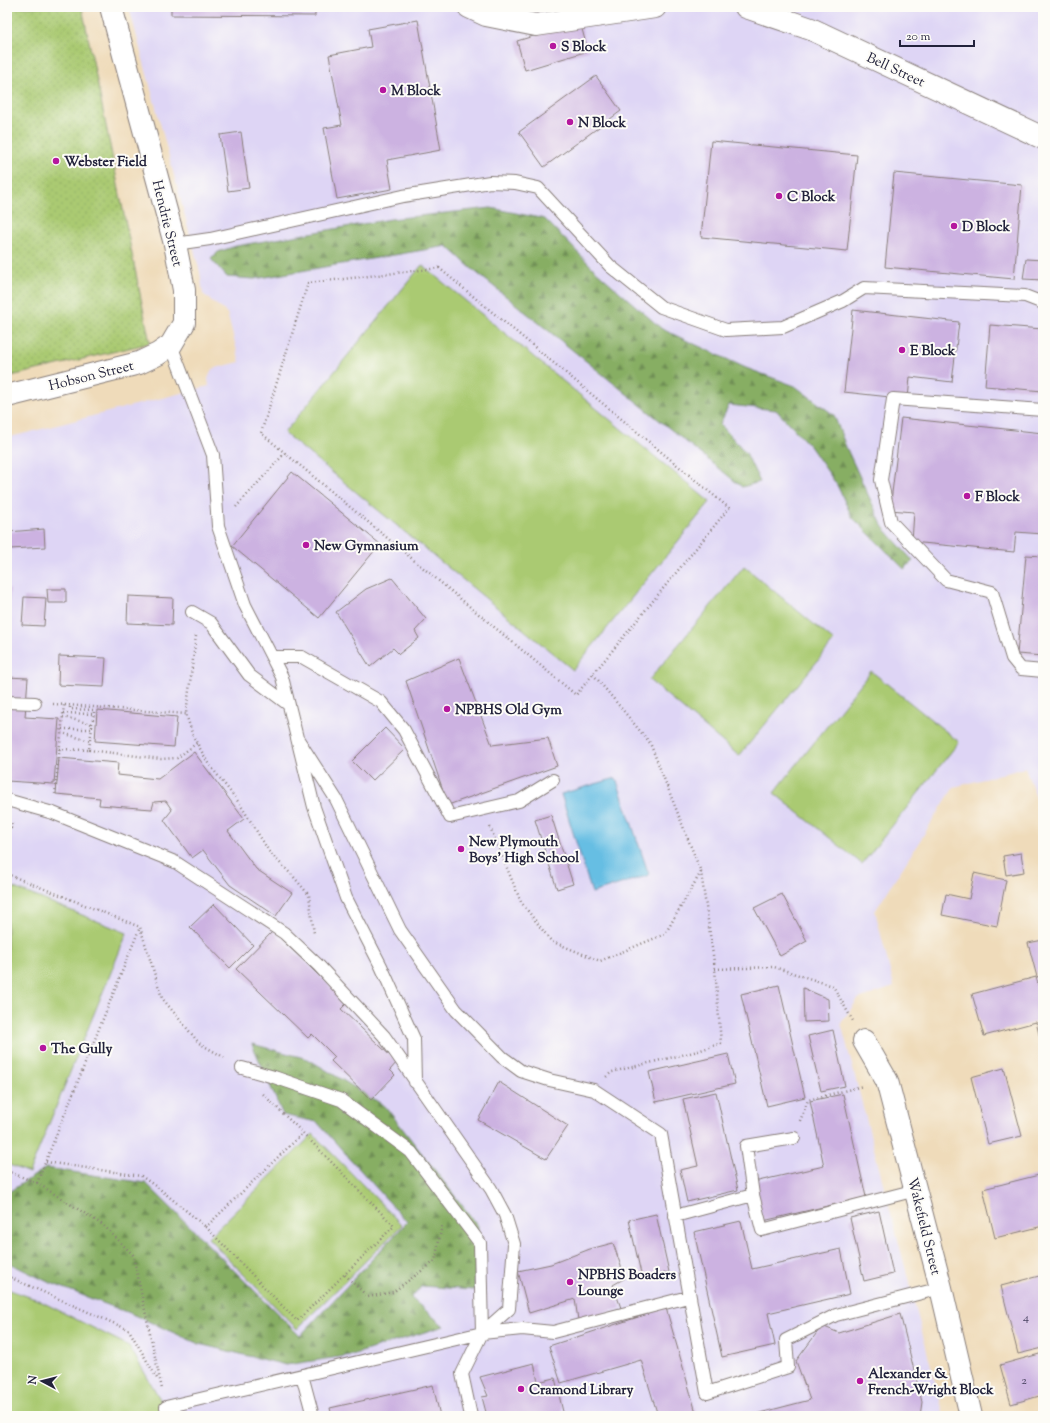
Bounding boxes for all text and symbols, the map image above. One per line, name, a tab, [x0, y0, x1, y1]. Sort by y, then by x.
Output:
scale bar	[900, 22, 974, 48]
text: 20 m	[906, 28, 931, 46]
place label: S Block	[561, 38, 607, 58]
marker: S Block	[548, 41, 558, 51]
street label: Bell Street	[863, 49, 928, 93]
place label: M Block	[391, 82, 441, 102]
marker: M Block	[378, 85, 388, 95]
place label: N Block	[578, 114, 627, 134]
marker: N Block	[565, 117, 575, 127]
place label: Webster Field	[64, 153, 147, 173]
marker: Webster Field	[51, 156, 61, 166]
street label: Hendrie Street	[146, 178, 186, 269]
place label: C Block	[787, 188, 836, 208]
marker: C Block	[774, 191, 784, 201]
place label: D Block	[962, 218, 1011, 238]
marker: D Block	[949, 221, 959, 231]
place label: E Block	[910, 342, 956, 362]
marker: E Block	[897, 345, 907, 355]
street label: Hobson Street	[47, 357, 136, 397]
place label: F Block	[975, 488, 1020, 508]
marker: F Block	[962, 491, 972, 501]
place label: New Gymnasium	[314, 537, 419, 557]
marker: New Gymnasium	[301, 540, 311, 550]
place label: NPBHS Old Gym	[455, 701, 562, 721]
marker: NPBHS Old Gym	[442, 704, 452, 714]
place label: New Plymouth Boys' High School	[469, 833, 579, 869]
marker: New Plymouth Boys' High School	[456, 844, 466, 854]
place label: The Gully	[51, 1040, 113, 1060]
marker: The Gully	[38, 1043, 48, 1053]
street label: Wakefield Street	[901, 1176, 945, 1278]
place label: NPBHS Boaders Lounge	[578, 1266, 677, 1302]
marker: NPBHS Boaders Lounge	[565, 1277, 575, 1287]
house number: 4	[1023, 1309, 1029, 1327]
north arrow	[22, 1361, 62, 1401]
place label: Alexander & French-Wright Block	[868, 1365, 994, 1401]
house number: 2	[1021, 1372, 1027, 1390]
text: N	[24, 1374, 42, 1386]
marker: Alexander & French-Wright Block	[855, 1376, 865, 1386]
place label: Cramond Library	[529, 1381, 634, 1401]
marker: Cramond Library	[516, 1384, 526, 1394]

